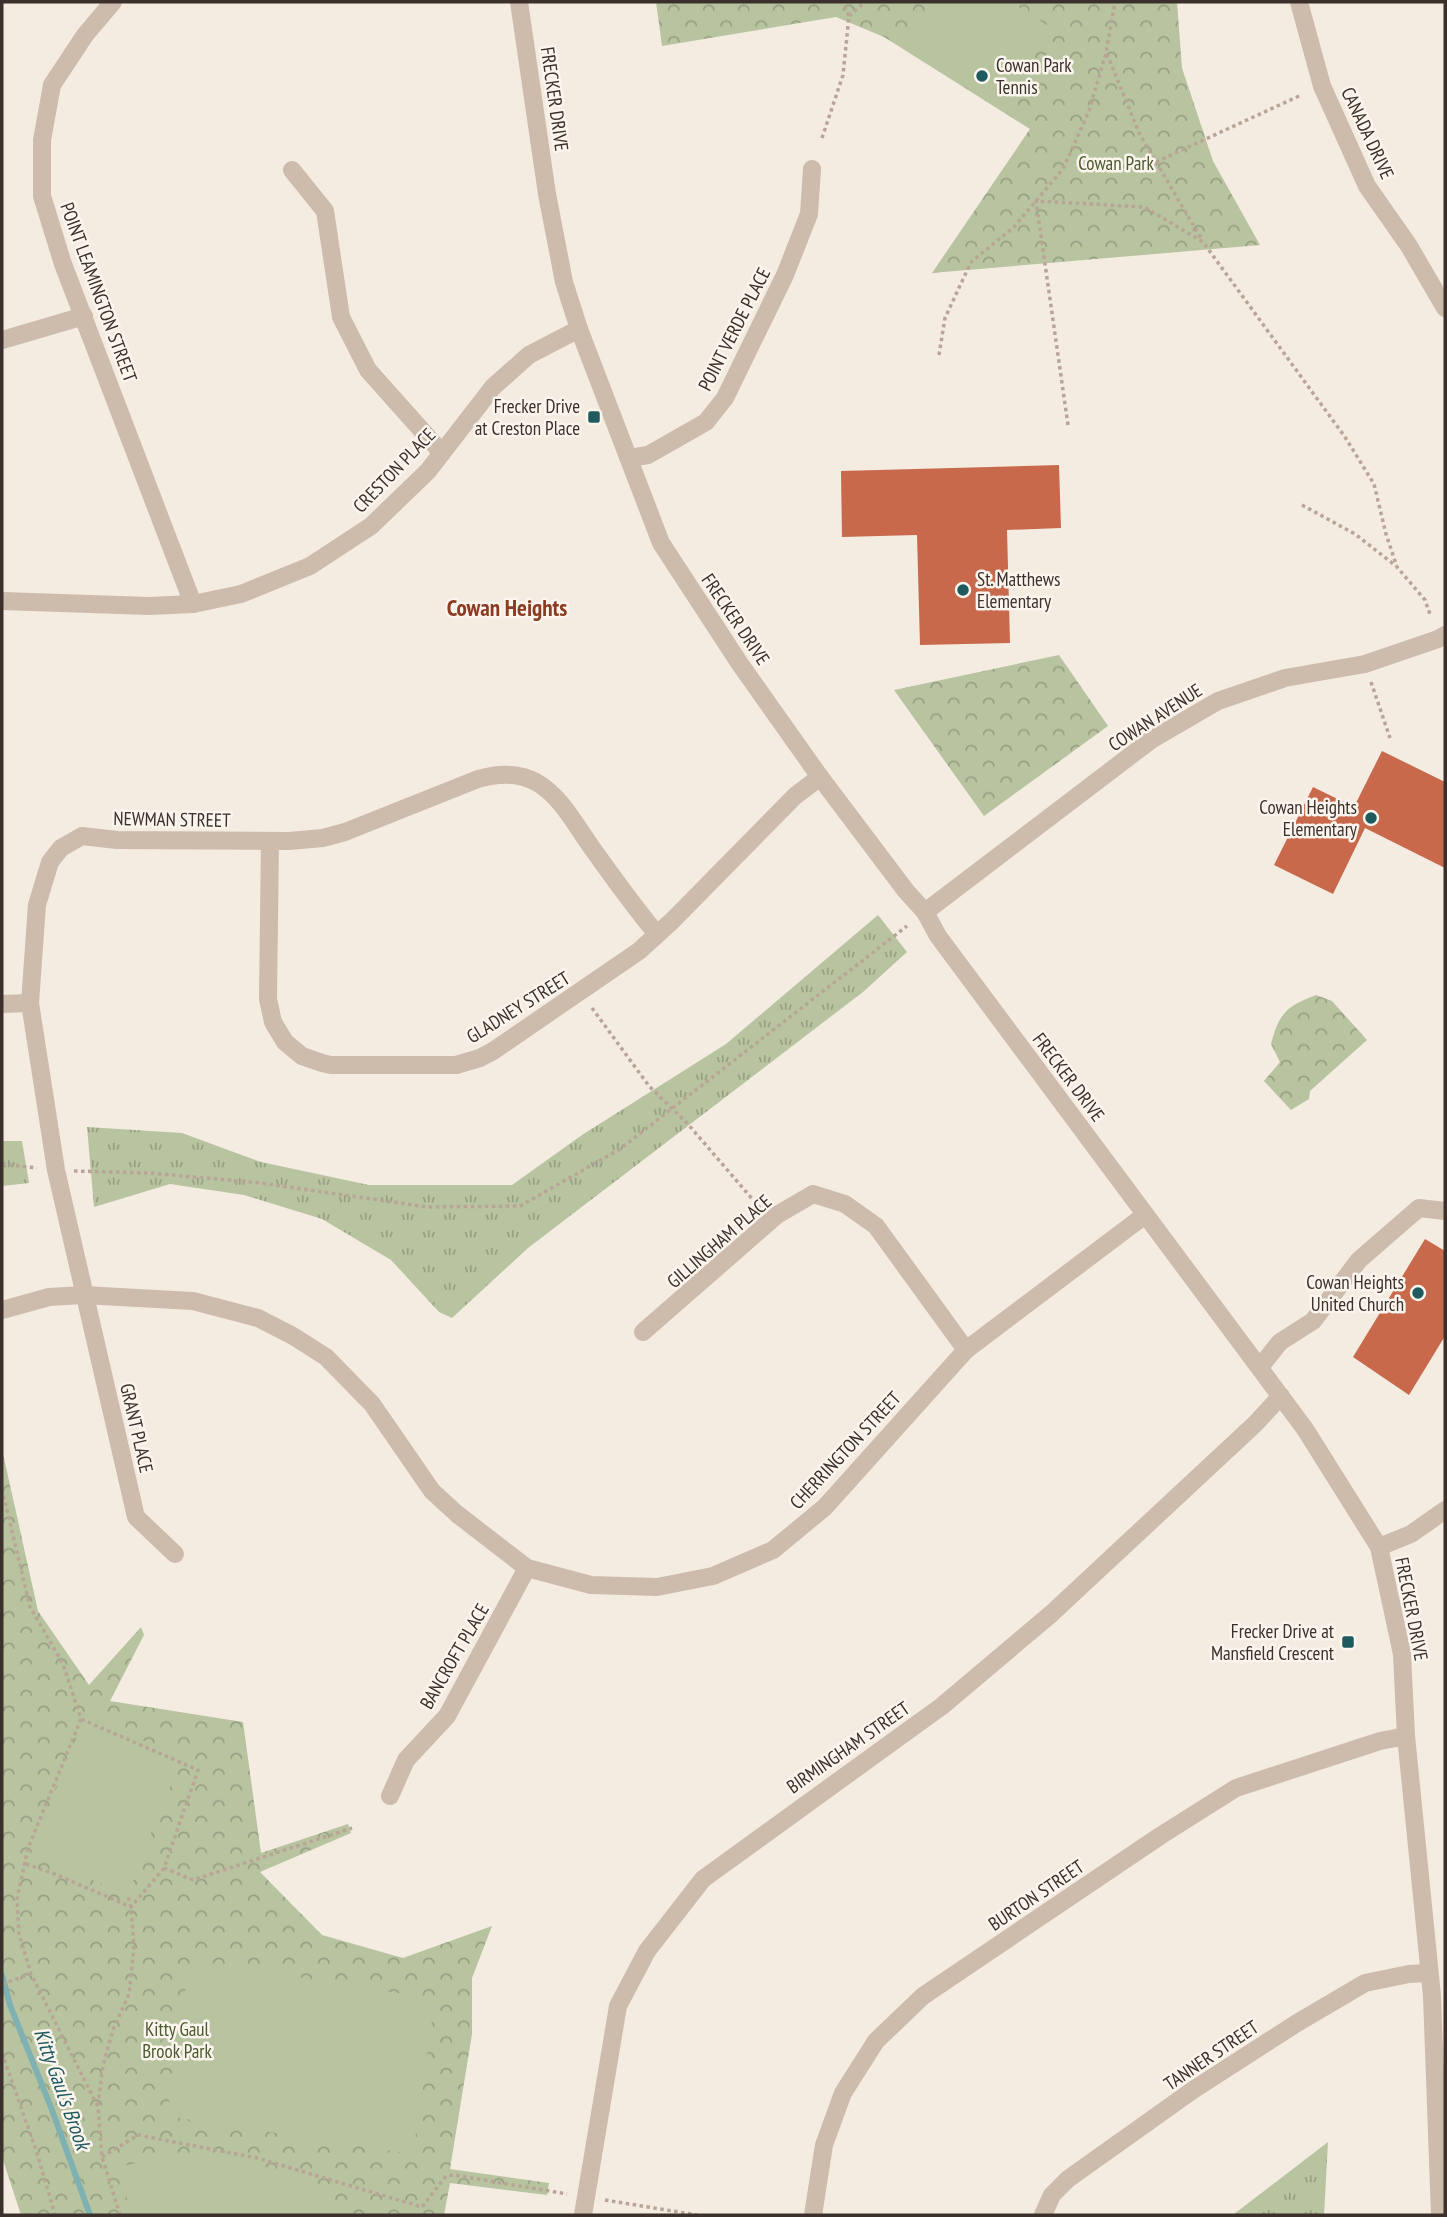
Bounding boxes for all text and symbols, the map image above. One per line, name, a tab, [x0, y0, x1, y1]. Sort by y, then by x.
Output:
street label: FRECKER DRIVE	[536, 45, 574, 153]
place label: Cowan Park Tennis	[996, 53, 1072, 99]
marker: Cowan Park Tennis	[974, 68, 990, 84]
street label: CANADA DRIVE	[1336, 83, 1400, 183]
park label: Cowan Park	[1078, 151, 1154, 175]
street label: POINT LEAMINGTON STREET	[55, 199, 143, 386]
street label: POINT VERDE PLACE	[693, 263, 775, 395]
place label: Frecker Drive at Creston Place	[475, 394, 580, 440]
marker: Frecker Drive at Creston Place	[586, 409, 602, 425]
street label: CRESTON PLACE	[348, 423, 440, 517]
place label: St. Matthews Elementary	[977, 567, 1060, 613]
street label: FRECKER DRIVE	[697, 569, 775, 669]
marker: St. Matthews Elementary	[955, 582, 971, 598]
district label: Cowan Heights	[447, 593, 567, 622]
street label: COWAN AVENUE	[1104, 678, 1206, 756]
place label: Cowan Heights Elementary	[1259, 795, 1358, 841]
street label: NEWMAN STREET	[113, 806, 231, 832]
marker: Cowan Heights Elementary	[1363, 810, 1379, 826]
street label: GLADNEY STREET	[462, 965, 575, 1048]
street label: FRECKER DRIVE	[1028, 1028, 1110, 1126]
street label: GILLINGHAM PLACE	[662, 1189, 776, 1293]
place label: Cowan Heights United Church	[1306, 1270, 1404, 1316]
marker: Cowan Heights United Church	[1410, 1285, 1426, 1301]
street label: GRANT PLACE	[115, 1381, 159, 1475]
street label: CHERRINGTON STREET	[784, 1386, 906, 1514]
street label: FRECKER DRIVE	[1390, 1555, 1434, 1663]
street label: BANCROFT PLACE	[414, 1599, 494, 1713]
place label: Frecker Drive at Mansfield Crescent	[1211, 1619, 1335, 1665]
marker: Frecker Drive at Mansfield Crescent	[1340, 1634, 1356, 1650]
street label: BIRMINGHAM STREET	[782, 1695, 914, 1798]
street label: BURTON STREET	[984, 1854, 1089, 1936]
street label: TANNER STREET	[1159, 2014, 1263, 2095]
park label: Kitty Gaul Brook Park	[142, 2017, 213, 2063]
water label: Kitty Gaul's Brook	[28, 2025, 98, 2156]

